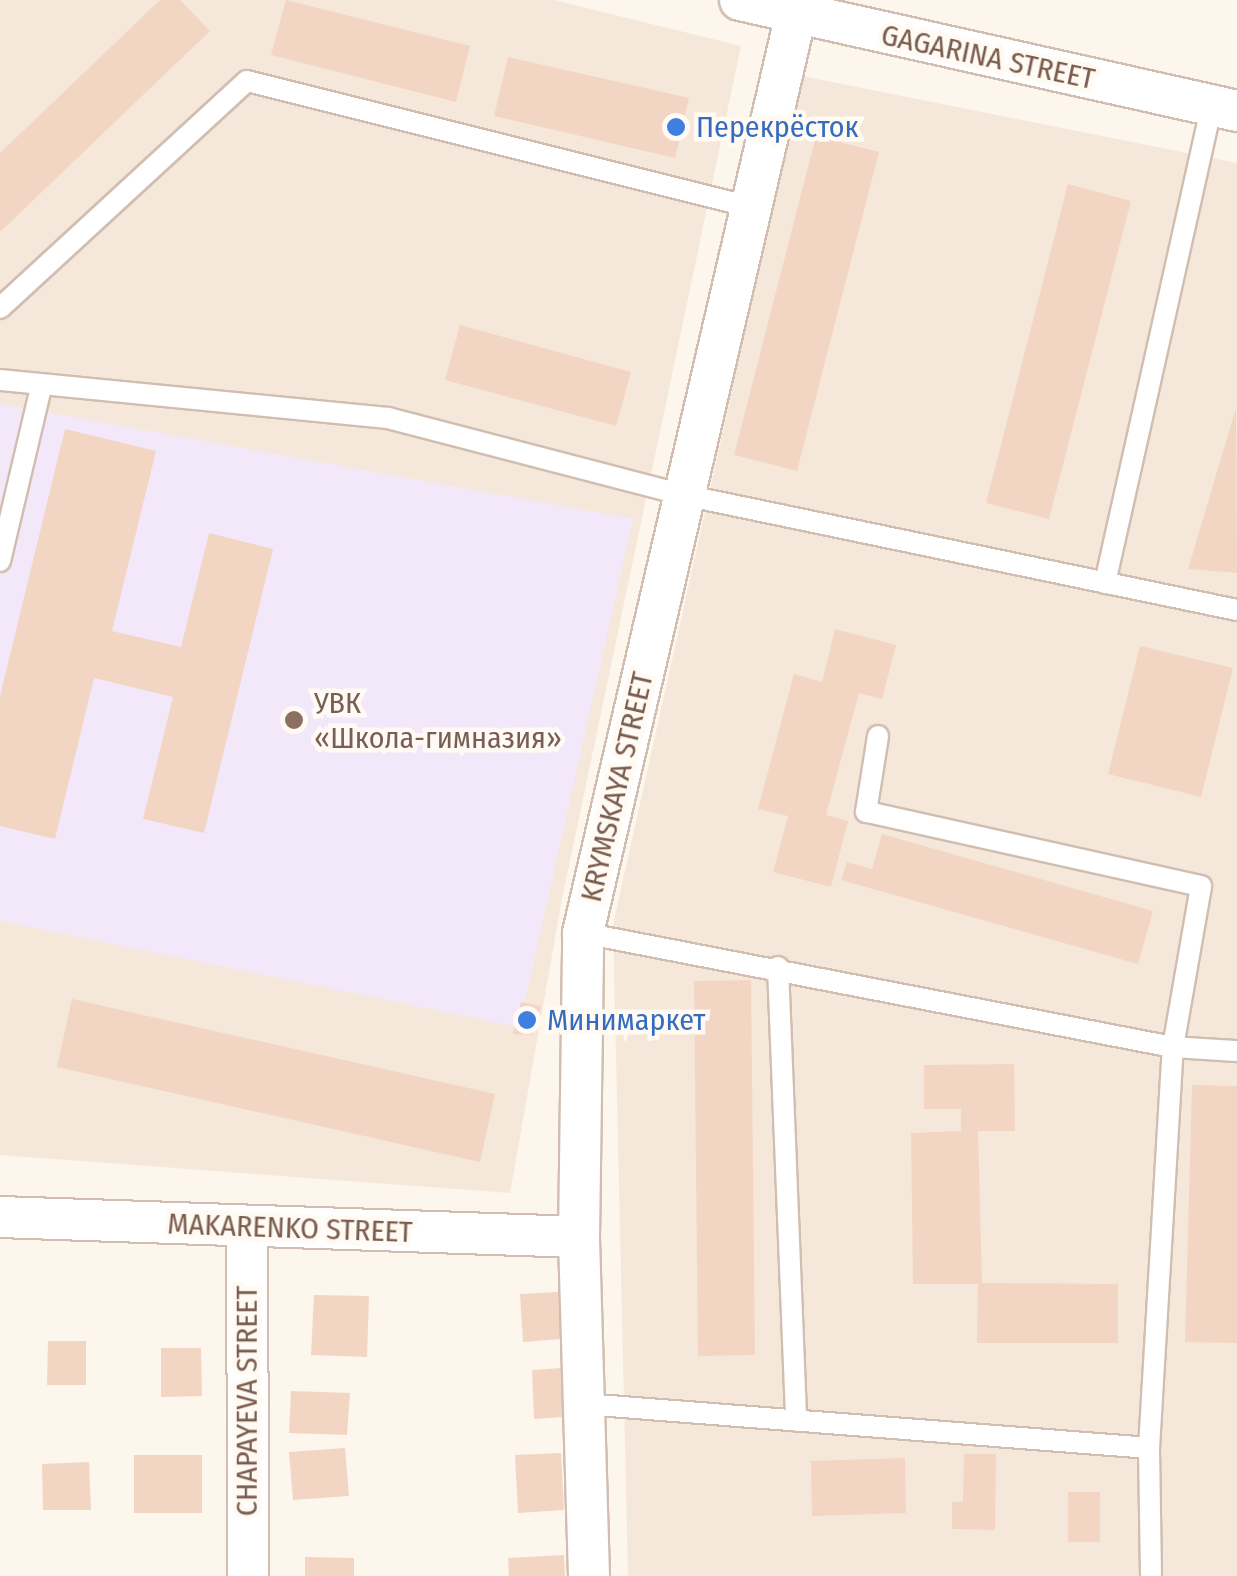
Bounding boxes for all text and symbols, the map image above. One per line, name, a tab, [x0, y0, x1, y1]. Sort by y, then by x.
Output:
street label: GAGARINA STREET	[878, 17, 1098, 97]
place label: Перекрёсток	[696, 109, 859, 145]
marker: Перекрёсток	[665, 116, 687, 138]
street label: KRYMSKAYA STREET	[573, 669, 661, 905]
place label: УВК «Школа-гимназия»	[314, 685, 562, 756]
marker: УВК «Школа-гимназия»	[283, 709, 305, 731]
place label: Минимаркет	[547, 1002, 706, 1038]
marker: Минимаркет	[516, 1009, 538, 1031]
street label: MAKARENKO STREET	[167, 1206, 413, 1250]
street label: CHAPAYEVA STREET	[229, 1286, 265, 1516]

